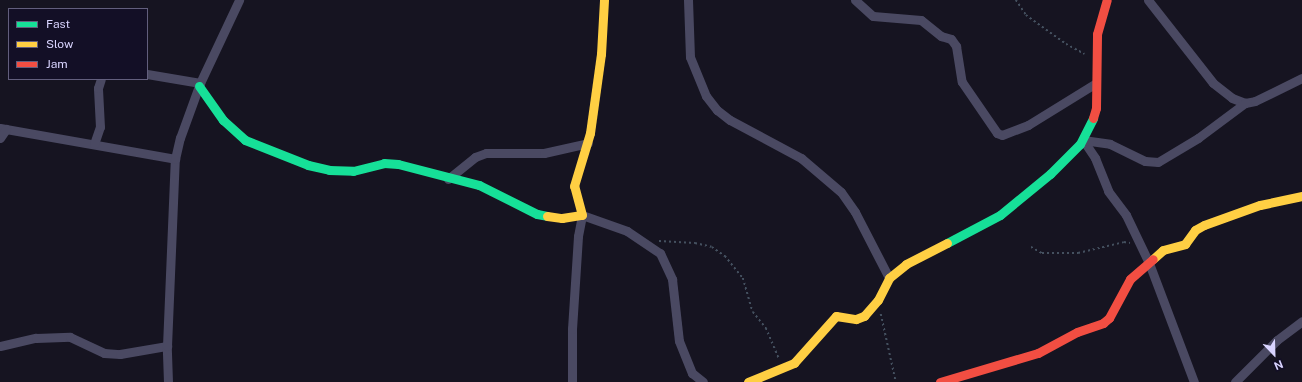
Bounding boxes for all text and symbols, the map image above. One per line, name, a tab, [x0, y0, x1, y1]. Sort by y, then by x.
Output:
legend	[8, 8, 148, 80]
text: Fast	[46, 17, 70, 31]
text: Slow	[46, 37, 73, 51]
text: Jam	[46, 57, 68, 71]
north arrow	[1254, 334, 1294, 374]
text: N	[1272, 358, 1285, 372]

